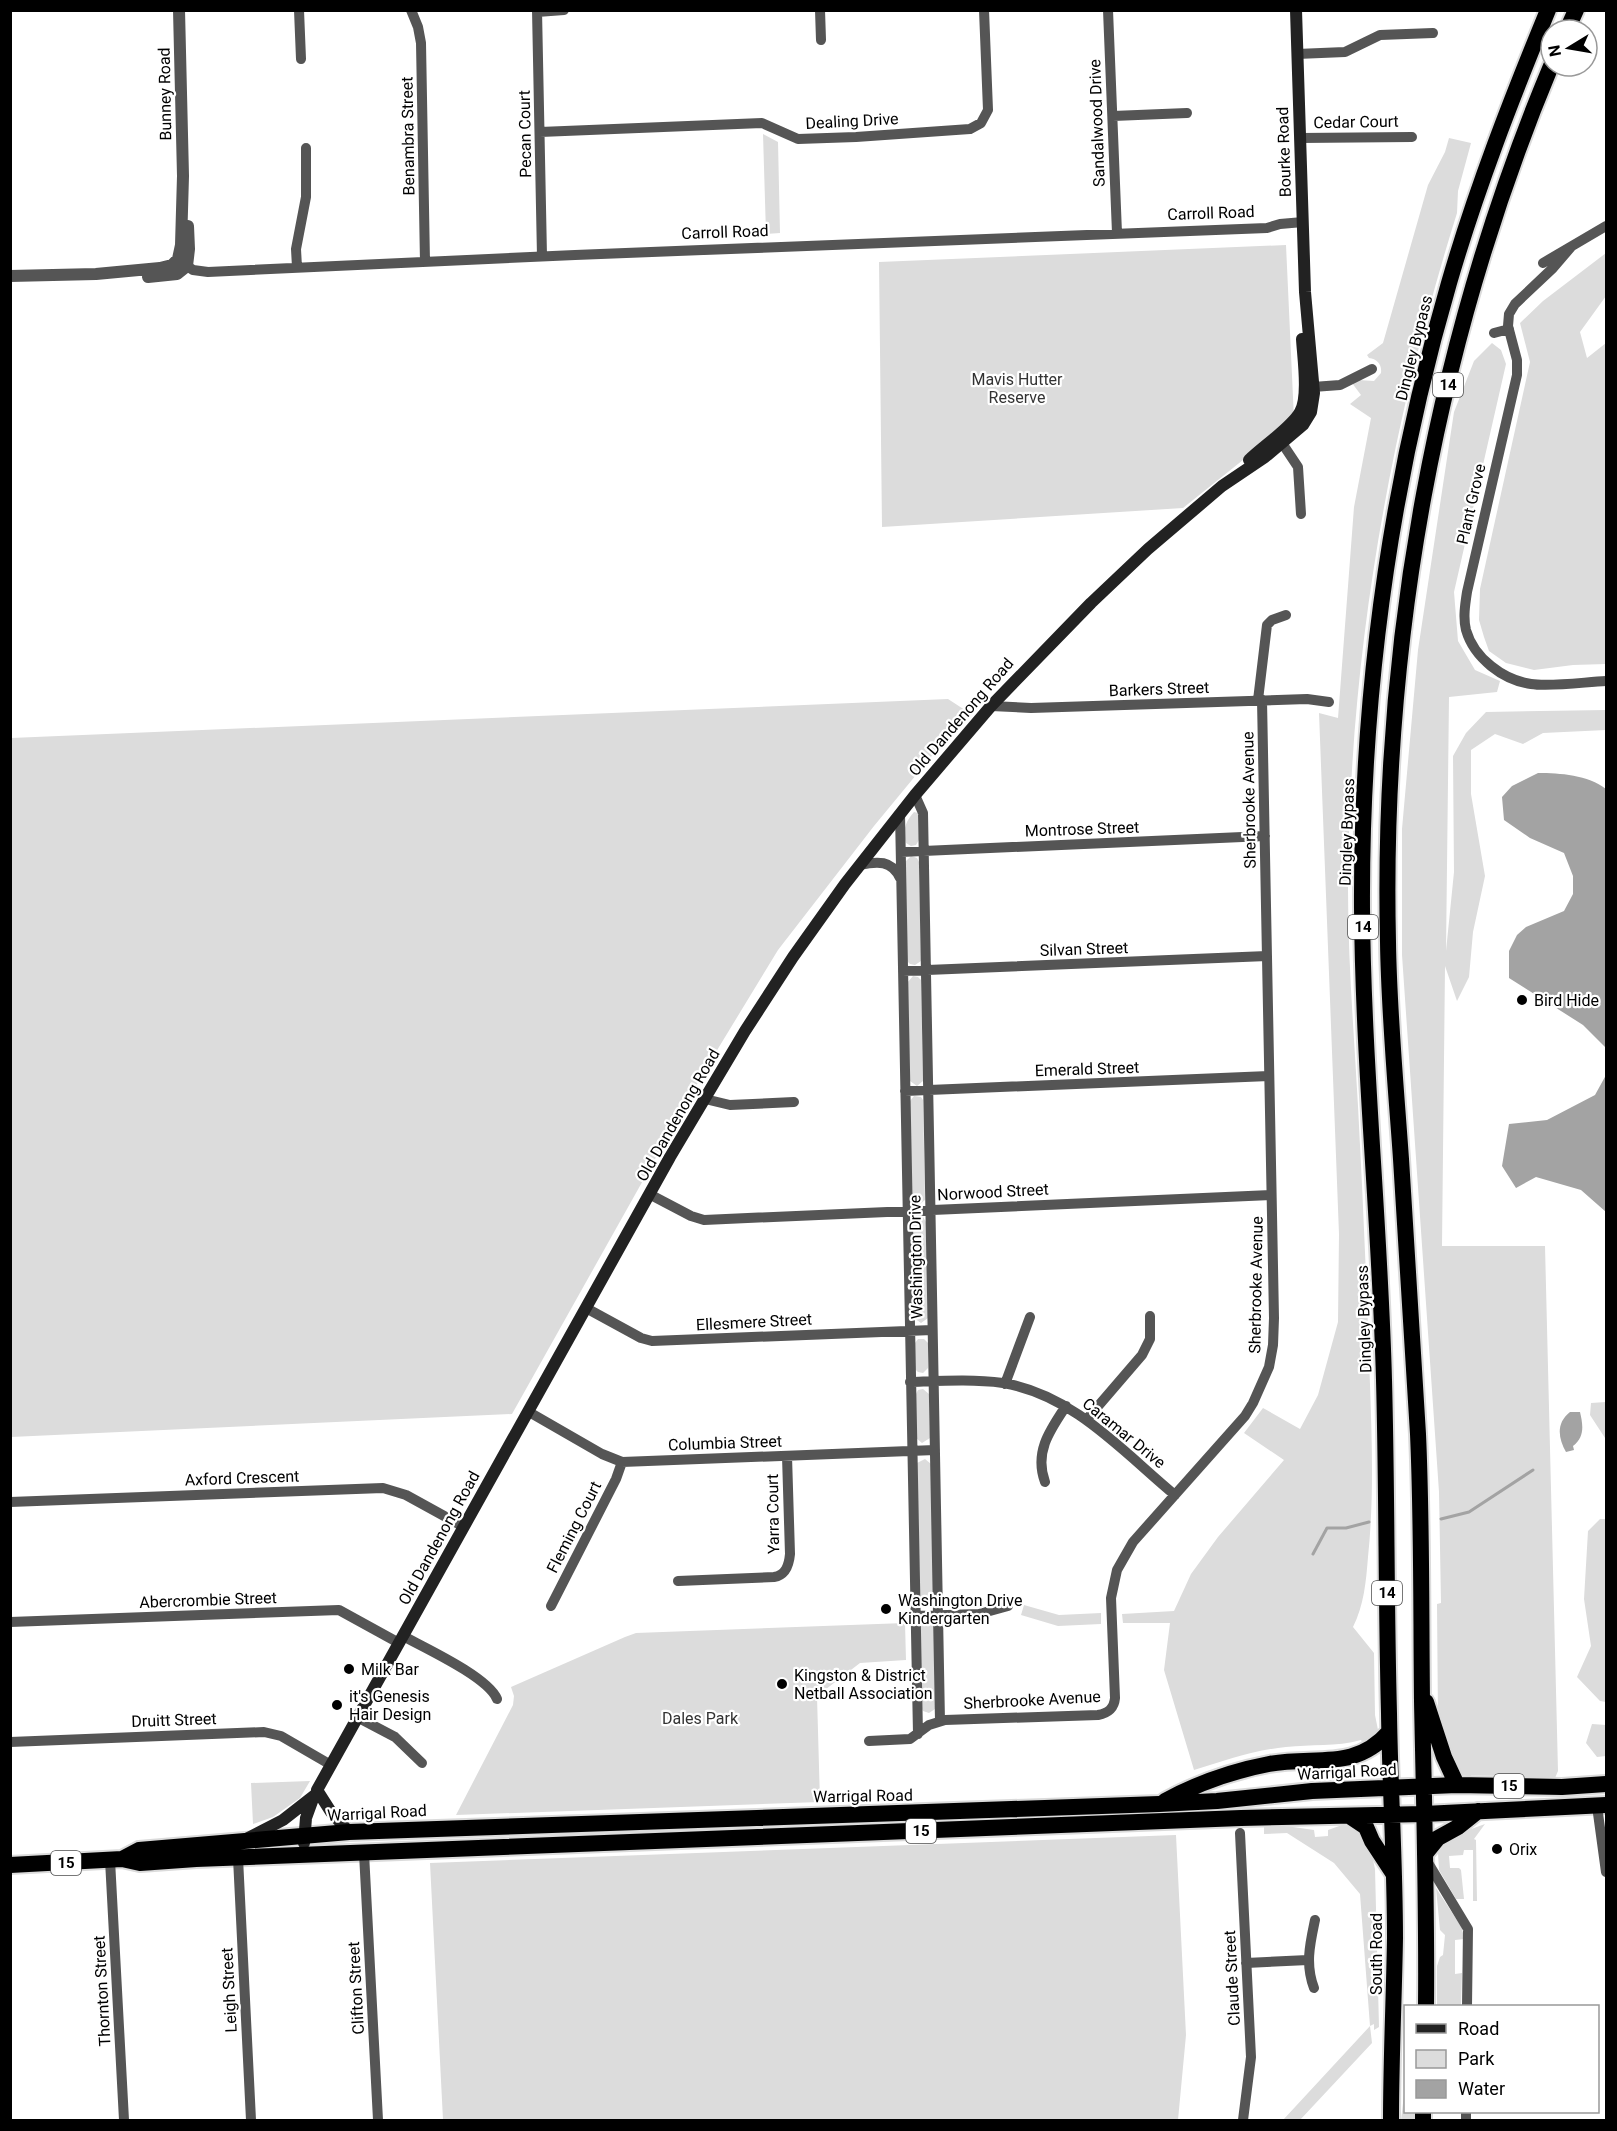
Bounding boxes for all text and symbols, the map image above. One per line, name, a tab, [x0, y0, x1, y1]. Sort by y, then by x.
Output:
north arrow	[1539, 18, 1599, 78]
text: N	[1544, 43, 1565, 58]
street label: Bunney Road	[155, 47, 175, 141]
street label: Sandalwood Drive	[1085, 59, 1109, 187]
street label: Benambra Street	[397, 76, 419, 196]
street label: Pecan Court	[515, 90, 535, 178]
street label: Bourke Road	[1273, 106, 1295, 198]
street label: Dealing Drive	[805, 109, 899, 133]
street label: Cedar Court	[1313, 112, 1399, 132]
street label: Carroll Road	[1167, 202, 1255, 224]
street label: Carroll Road	[681, 221, 769, 243]
street label: Dingley Bypass	[1392, 293, 1436, 403]
park label: Mavis Hutter Reserve	[971, 370, 1063, 407]
road number: 14	[1433, 373, 1463, 397]
street label: Plant Grove	[1453, 462, 1489, 546]
street label: Old Dandenong Road	[905, 654, 1017, 780]
street label: Barkers Street	[1109, 678, 1209, 700]
street label: Sherbrooke Avenue	[1238, 731, 1260, 869]
street label: Dingley Bypass	[1336, 778, 1358, 886]
street label: Montrose Street	[1024, 818, 1140, 840]
road number: 14	[1348, 915, 1378, 939]
street label: Silvan Street	[1039, 938, 1129, 960]
place label: Bird Hide	[1534, 991, 1599, 1010]
marker: Bird Hide	[1515, 993, 1529, 1007]
street label: Old Dandenong Road	[632, 1045, 724, 1185]
street label: Emerald Street	[1034, 1058, 1140, 1080]
street label: Norwood Street	[937, 1180, 1049, 1204]
street label: Washington Drive	[905, 1195, 927, 1319]
street label: Sherbrooke Avenue	[1245, 1216, 1267, 1354]
street label: Dingley Bypass	[1353, 1265, 1375, 1373]
street label: Ellesmere Street	[696, 1309, 812, 1335]
street label: Caramar Drive	[1079, 1394, 1169, 1472]
street label: Columbia Street	[668, 1432, 782, 1454]
street label: Axford Crescent	[184, 1467, 300, 1489]
street label: Old Dandenong Road	[394, 1468, 484, 1608]
street label: Yarra Court	[763, 1474, 783, 1554]
street label: Fleming Court	[543, 1478, 605, 1576]
road number: 14	[1372, 1581, 1402, 1605]
street label: Abercrombie Street	[139, 1588, 277, 1612]
place label: Washington Drive Kindergarten	[898, 1591, 1022, 1628]
marker: Washington Drive Kindergarten	[879, 1602, 893, 1616]
place label: Milk Bar	[361, 1660, 420, 1679]
marker: Milk Bar	[342, 1662, 356, 1676]
place label: Kingston & District Netball Association	[794, 1666, 933, 1703]
marker: Kingston & District Netball Association	[775, 1677, 789, 1691]
place label: it's Genesis Hair Design	[349, 1687, 431, 1724]
street label: Sherbrooke Avenue	[963, 1687, 1101, 1713]
marker: it's Genesis Hair Design	[330, 1698, 344, 1712]
street label: Druitt Street	[131, 1709, 217, 1731]
park label: Dales Park	[662, 1709, 739, 1728]
street label: Warrigal Road	[1297, 1760, 1397, 1784]
road number: 15	[1494, 1774, 1524, 1798]
street label: Warrigal Road	[813, 1786, 913, 1806]
street label: Warrigal Road	[327, 1801, 427, 1825]
road number: 15	[906, 1819, 936, 1843]
place label: Orix	[1509, 1840, 1537, 1859]
marker: Orix	[1490, 1842, 1504, 1856]
road number: 15	[51, 1851, 81, 1875]
street label: South Road	[1367, 1913, 1386, 1995]
street label: Claude Street	[1220, 1930, 1244, 2026]
street label: Thornton Street	[90, 1935, 114, 2047]
street label: Clifton Street	[344, 1941, 368, 2035]
street label: Leigh Street	[217, 1947, 241, 2033]
legend	[1404, 2005, 1599, 2113]
text: Road	[1458, 2018, 1499, 2039]
text: Park	[1458, 2048, 1495, 2069]
text: Water	[1458, 2078, 1505, 2099]

